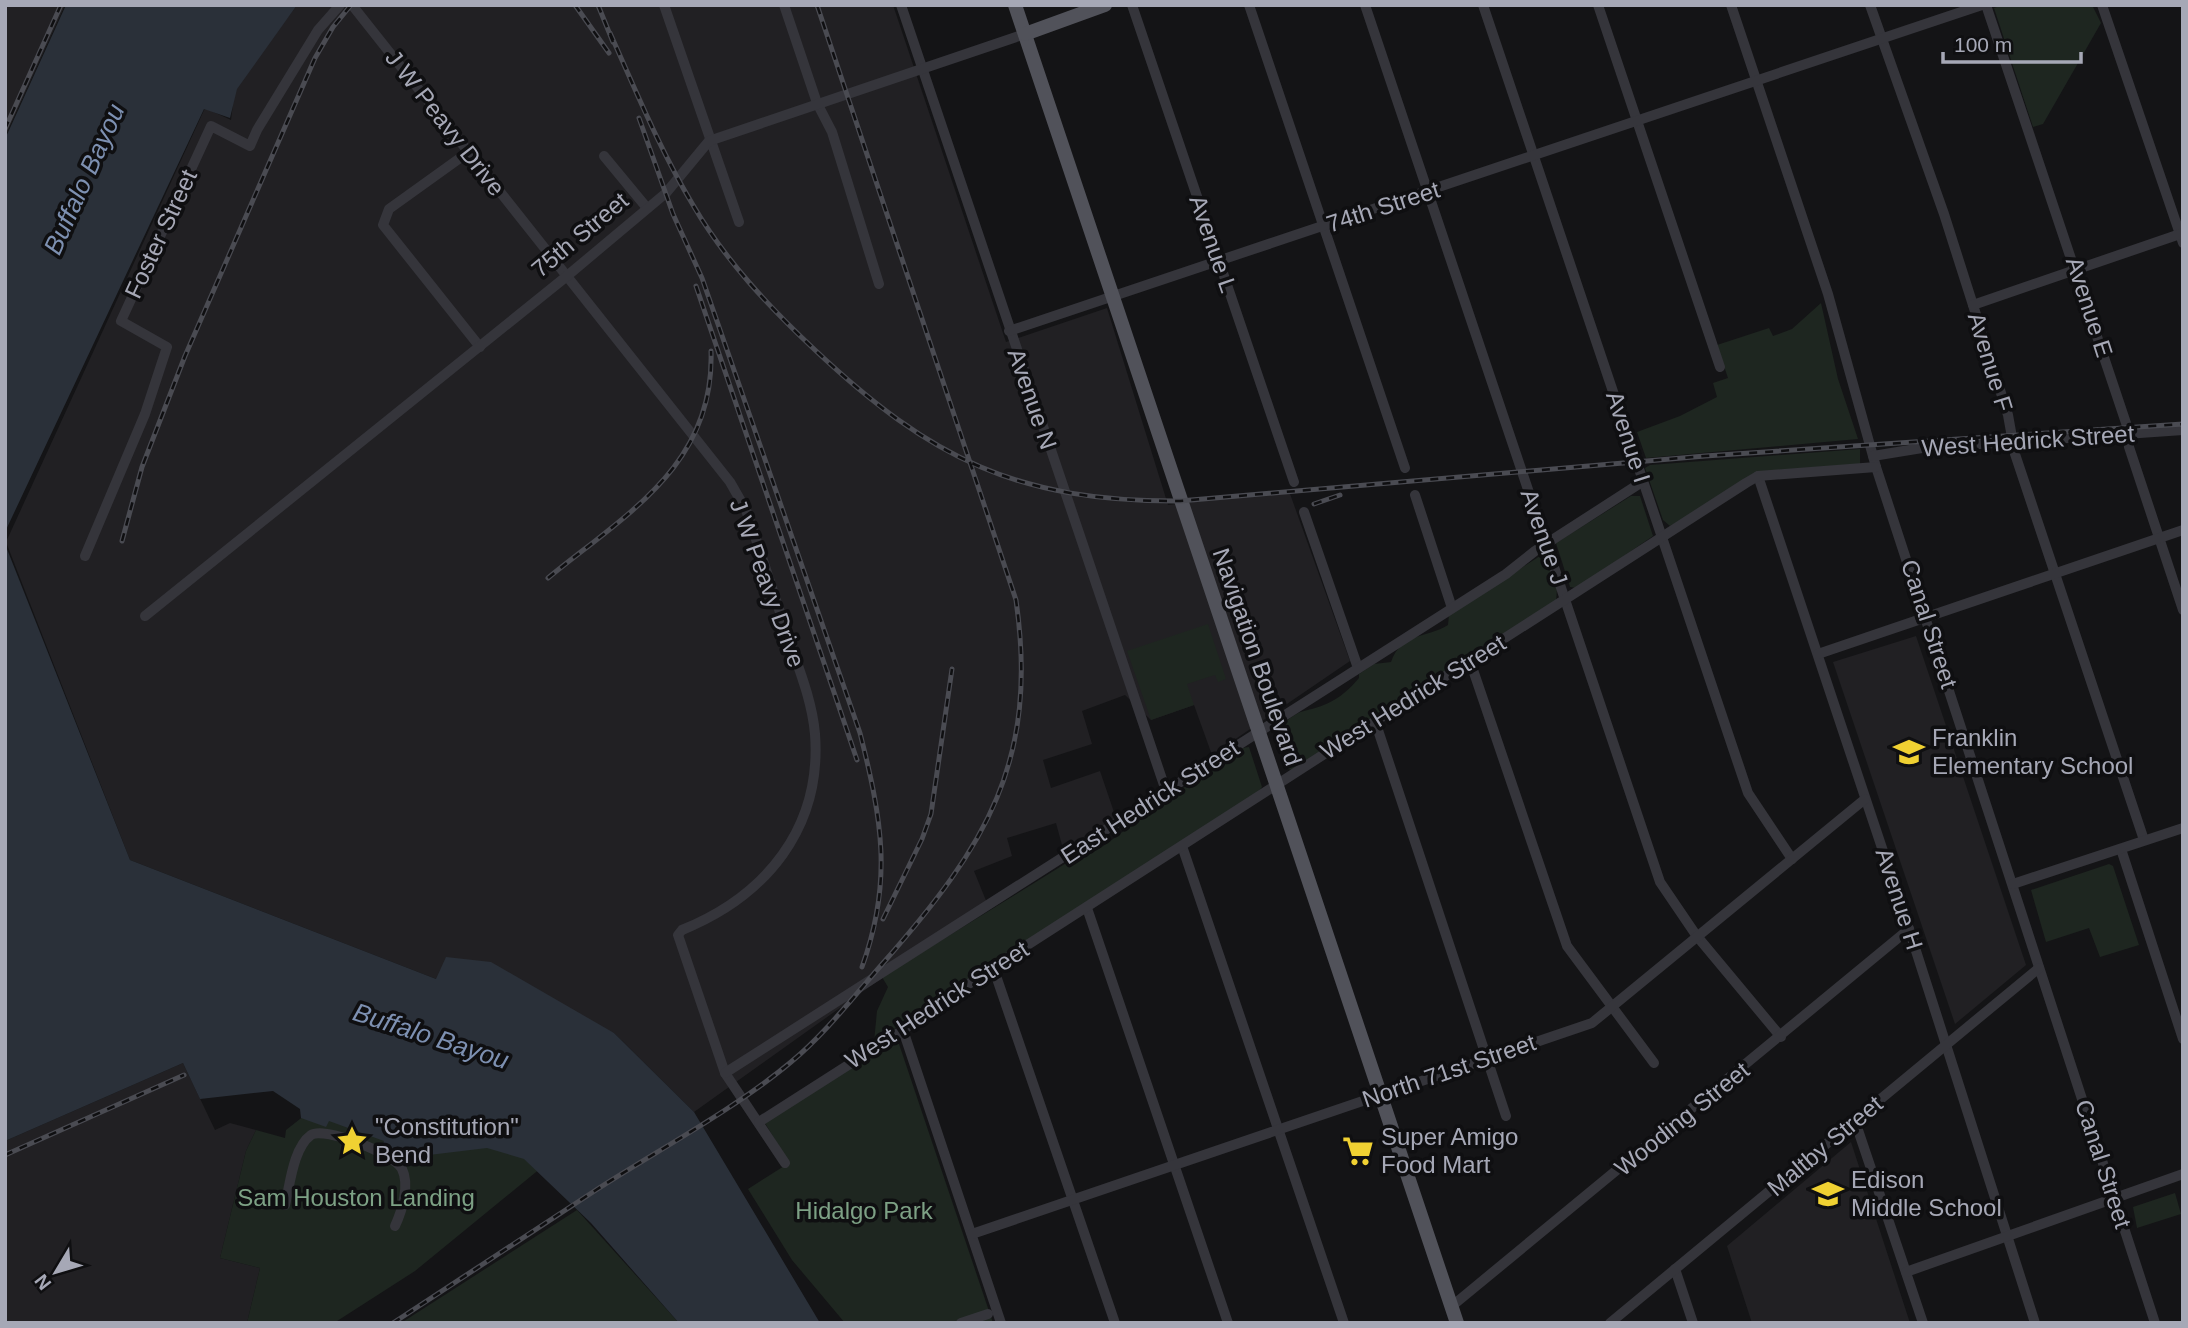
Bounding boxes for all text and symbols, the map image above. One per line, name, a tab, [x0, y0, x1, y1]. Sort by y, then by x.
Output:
scale bar	[1943, 21, 2081, 65]
text: 100 m	[1954, 33, 2012, 56]
street label: J W Peavy Drive	[380, 44, 511, 201]
water label: Buffalo Bayou	[37, 99, 131, 259]
street label: Foster Street	[119, 165, 202, 302]
street label: 74th Street	[1323, 175, 1443, 238]
street label: 75th Street	[526, 186, 634, 283]
street label: Avenue L	[1184, 192, 1243, 296]
street label: Avenue E	[2061, 253, 2118, 360]
street label: Avenue F	[1963, 309, 2018, 415]
street label: Avenue N	[1003, 345, 1062, 453]
street label: Avenue I	[1601, 388, 1656, 486]
street label: West Hedrick Street	[1921, 420, 2135, 461]
street label: Avenue J	[1515, 485, 1573, 588]
street label: J W Peavy Drive	[724, 495, 810, 671]
street label: Navigation Boulevard	[1208, 545, 1307, 769]
street label: Canal Street	[1896, 556, 1963, 692]
street label: West Hedrick Street	[1315, 629, 1510, 764]
place label: Franklin Elementary School	[1932, 724, 2133, 779]
street label: East Hedrick Street	[1056, 734, 1244, 869]
school or university icon: Franklin Elementary School	[1892, 735, 1926, 769]
street label: Avenue H	[1870, 845, 1929, 953]
street label: West Hedrick Street	[840, 935, 1034, 1074]
water label: Buffalo Bayou	[349, 997, 513, 1075]
street label: North 71st Street	[1359, 1028, 1539, 1113]
street label: Wooding Street	[1609, 1056, 1755, 1181]
street label: Maltby Street	[1762, 1090, 1888, 1201]
street label: Canal Street	[2070, 1096, 2137, 1232]
place label: "Constitution" Bend	[375, 1113, 519, 1168]
place label: Super Amigo Food Mart	[1381, 1123, 1518, 1178]
place icon: "Constitution" Bend	[335, 1124, 369, 1158]
supermarket icon: Super Amigo Food Mart	[1341, 1134, 1375, 1168]
place label: Edison Middle School	[1851, 1166, 2002, 1221]
school or university icon: Edison Middle School	[1811, 1177, 1845, 1211]
park label: Sam Houston Landing	[237, 1184, 475, 1211]
park label: Hidalgo Park	[795, 1197, 934, 1224]
north arrow	[21, 1237, 91, 1307]
text: N	[30, 1270, 55, 1294]

